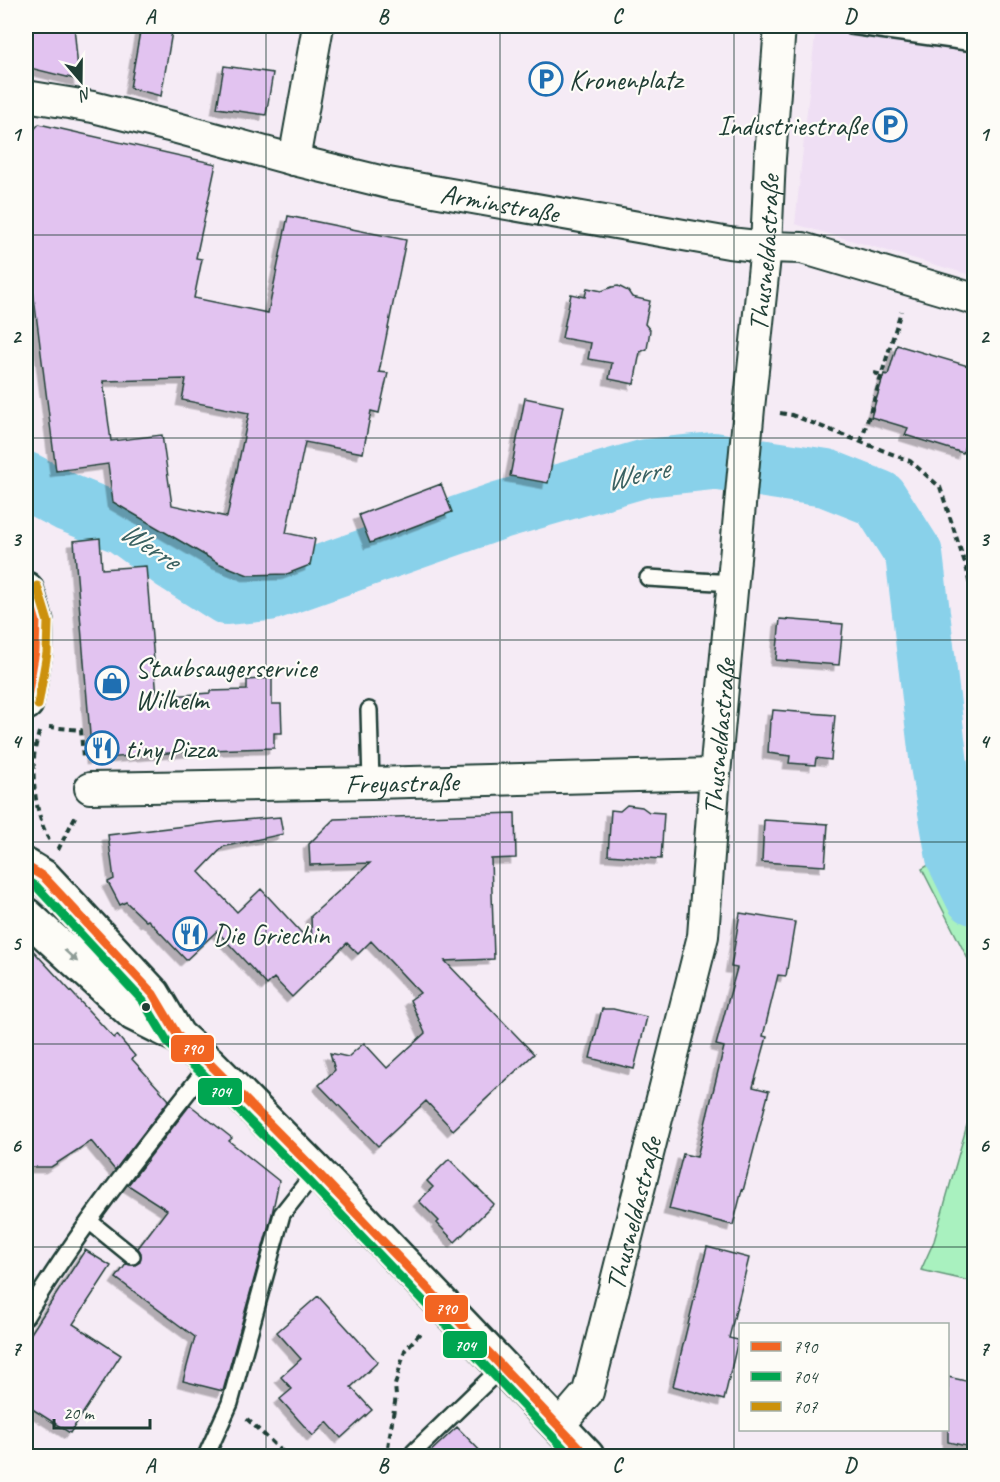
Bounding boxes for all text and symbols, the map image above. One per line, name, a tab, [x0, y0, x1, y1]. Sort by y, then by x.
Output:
text: A	[145, 4, 157, 29]
text: B	[378, 4, 390, 29]
text: C	[612, 4, 624, 29]
text: D	[844, 4, 858, 29]
north arrow	[51, 51, 111, 111]
parking icon: Kronenplatz	[528, 61, 564, 97]
place label: Kronenplatz	[569, 62, 685, 97]
text: N	[75, 83, 94, 106]
parking icon: Industriestraße	[872, 107, 908, 143]
place label: Industriestraße	[718, 108, 869, 143]
text: 1	[12, 122, 23, 147]
text: 1	[980, 122, 991, 147]
street label: Thusneldastraße	[740, 172, 787, 333]
street label: Arminstraße	[438, 175, 563, 231]
text: 2	[12, 324, 23, 349]
text: 2	[980, 324, 991, 349]
water label: Werre	[602, 448, 676, 499]
water label: Werre	[113, 512, 190, 580]
text: 3	[12, 527, 23, 552]
text: 3	[980, 527, 991, 552]
place label: Staubsaugerservice Wilhelm	[135, 650, 318, 717]
street label: Thusneldastraße	[695, 655, 743, 816]
shop icon: Staubsaugerservice Wilhelm	[94, 665, 130, 701]
text: 4	[12, 729, 24, 754]
text: 4	[980, 729, 992, 754]
restaurant icon: tiny Pizza	[84, 730, 120, 766]
place label: tiny Pizza	[125, 731, 218, 766]
street label: Freyastraße	[345, 763, 461, 801]
restaurant icon: Die Griechin	[172, 916, 208, 952]
place label: Die Griechin	[213, 917, 331, 952]
text: 5	[12, 931, 23, 956]
text: 5	[980, 931, 991, 956]
one-way arrow	[63, 949, 78, 963]
unlabelled marker	[140, 1001, 152, 1013]
line badge: 790	[170, 1034, 215, 1063]
text: 790	[181, 1039, 204, 1059]
line badge: 704	[197, 1077, 243, 1106]
text: 704	[209, 1082, 233, 1102]
street label: Thusneldastraße	[597, 1132, 670, 1294]
text: 6	[11, 1133, 22, 1158]
text: 6	[979, 1133, 990, 1158]
line badge: 790	[424, 1294, 469, 1323]
text: 790	[435, 1299, 458, 1319]
legend	[739, 1323, 949, 1431]
line badge: 704	[442, 1330, 488, 1359]
text: 7	[12, 1336, 23, 1361]
text: 704	[454, 1336, 478, 1356]
text: 790	[793, 1336, 819, 1358]
text: 7	[980, 1336, 991, 1361]
text: 704	[793, 1366, 819, 1388]
scale bar	[54, 1392, 150, 1430]
text: 707	[793, 1396, 818, 1418]
text: 20 m	[63, 1402, 96, 1424]
text: A	[145, 1453, 157, 1478]
text: B	[378, 1453, 390, 1478]
text: C	[612, 1453, 624, 1478]
text: D	[844, 1453, 858, 1478]

